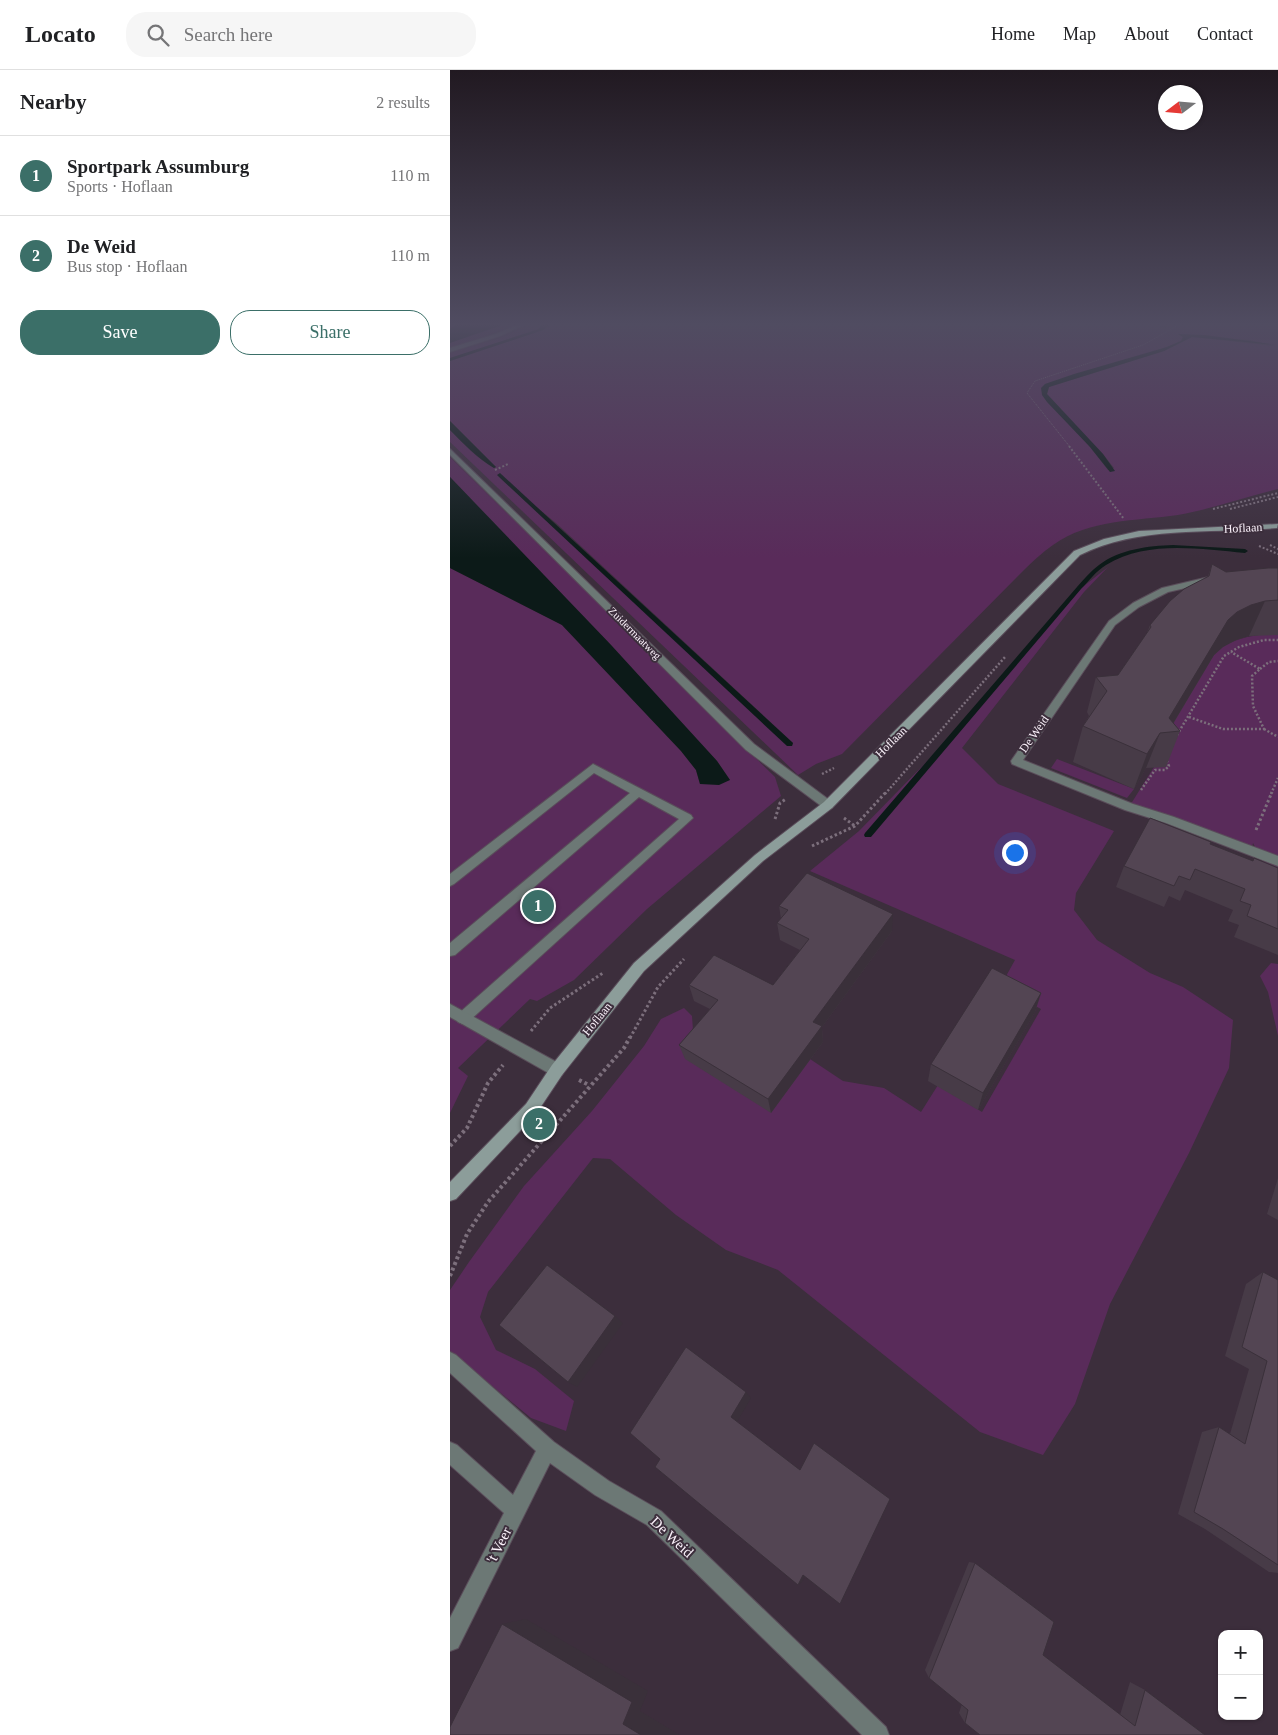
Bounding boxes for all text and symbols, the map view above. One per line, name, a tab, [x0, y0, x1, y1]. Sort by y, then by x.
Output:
search box	[126, 12, 476, 57]
text: Locato	[25, 21, 96, 47]
icon: search	[144, 21, 172, 49]
text: Search here	[184, 24, 273, 45]
text: Home	[991, 24, 1035, 44]
text: Map	[1063, 24, 1096, 44]
text: About	[1124, 24, 1169, 44]
text: Contact	[1197, 24, 1253, 44]
north arrow	[1158, 85, 1203, 130]
text: Nearby	[20, 90, 87, 114]
text: 2 results	[376, 94, 430, 111]
text: Sportpark Assumburg	[67, 156, 249, 177]
text: 1	[32, 167, 40, 184]
text: 110 m	[390, 167, 430, 184]
text: Sports · Hoflaan	[67, 178, 173, 195]
text: De Weid	[67, 236, 136, 257]
text: 2	[32, 247, 40, 264]
text: 110 m	[390, 247, 430, 264]
text: Bus stop · Hoflaan	[67, 258, 187, 275]
button: Save	[20, 310, 220, 355]
button: Share	[230, 310, 430, 355]
street label: Hoflaan	[1223, 520, 1263, 536]
street label: Zuidermaatweg	[606, 604, 664, 662]
street label: De Weid	[1016, 713, 1052, 755]
street label: Hoflaan	[872, 723, 910, 761]
your location	[1002, 840, 1028, 866]
pin: 1	[522, 887, 554, 925]
street label: Hoflaan	[579, 1000, 615, 1038]
pin: 2	[523, 1105, 555, 1143]
street label: De Weid	[647, 1513, 697, 1561]
street label: 't Veer	[483, 1525, 515, 1565]
map controls	[1218, 1630, 1263, 1720]
button: +	[1218, 1630, 1263, 1675]
button: −	[1218, 1675, 1263, 1720]

